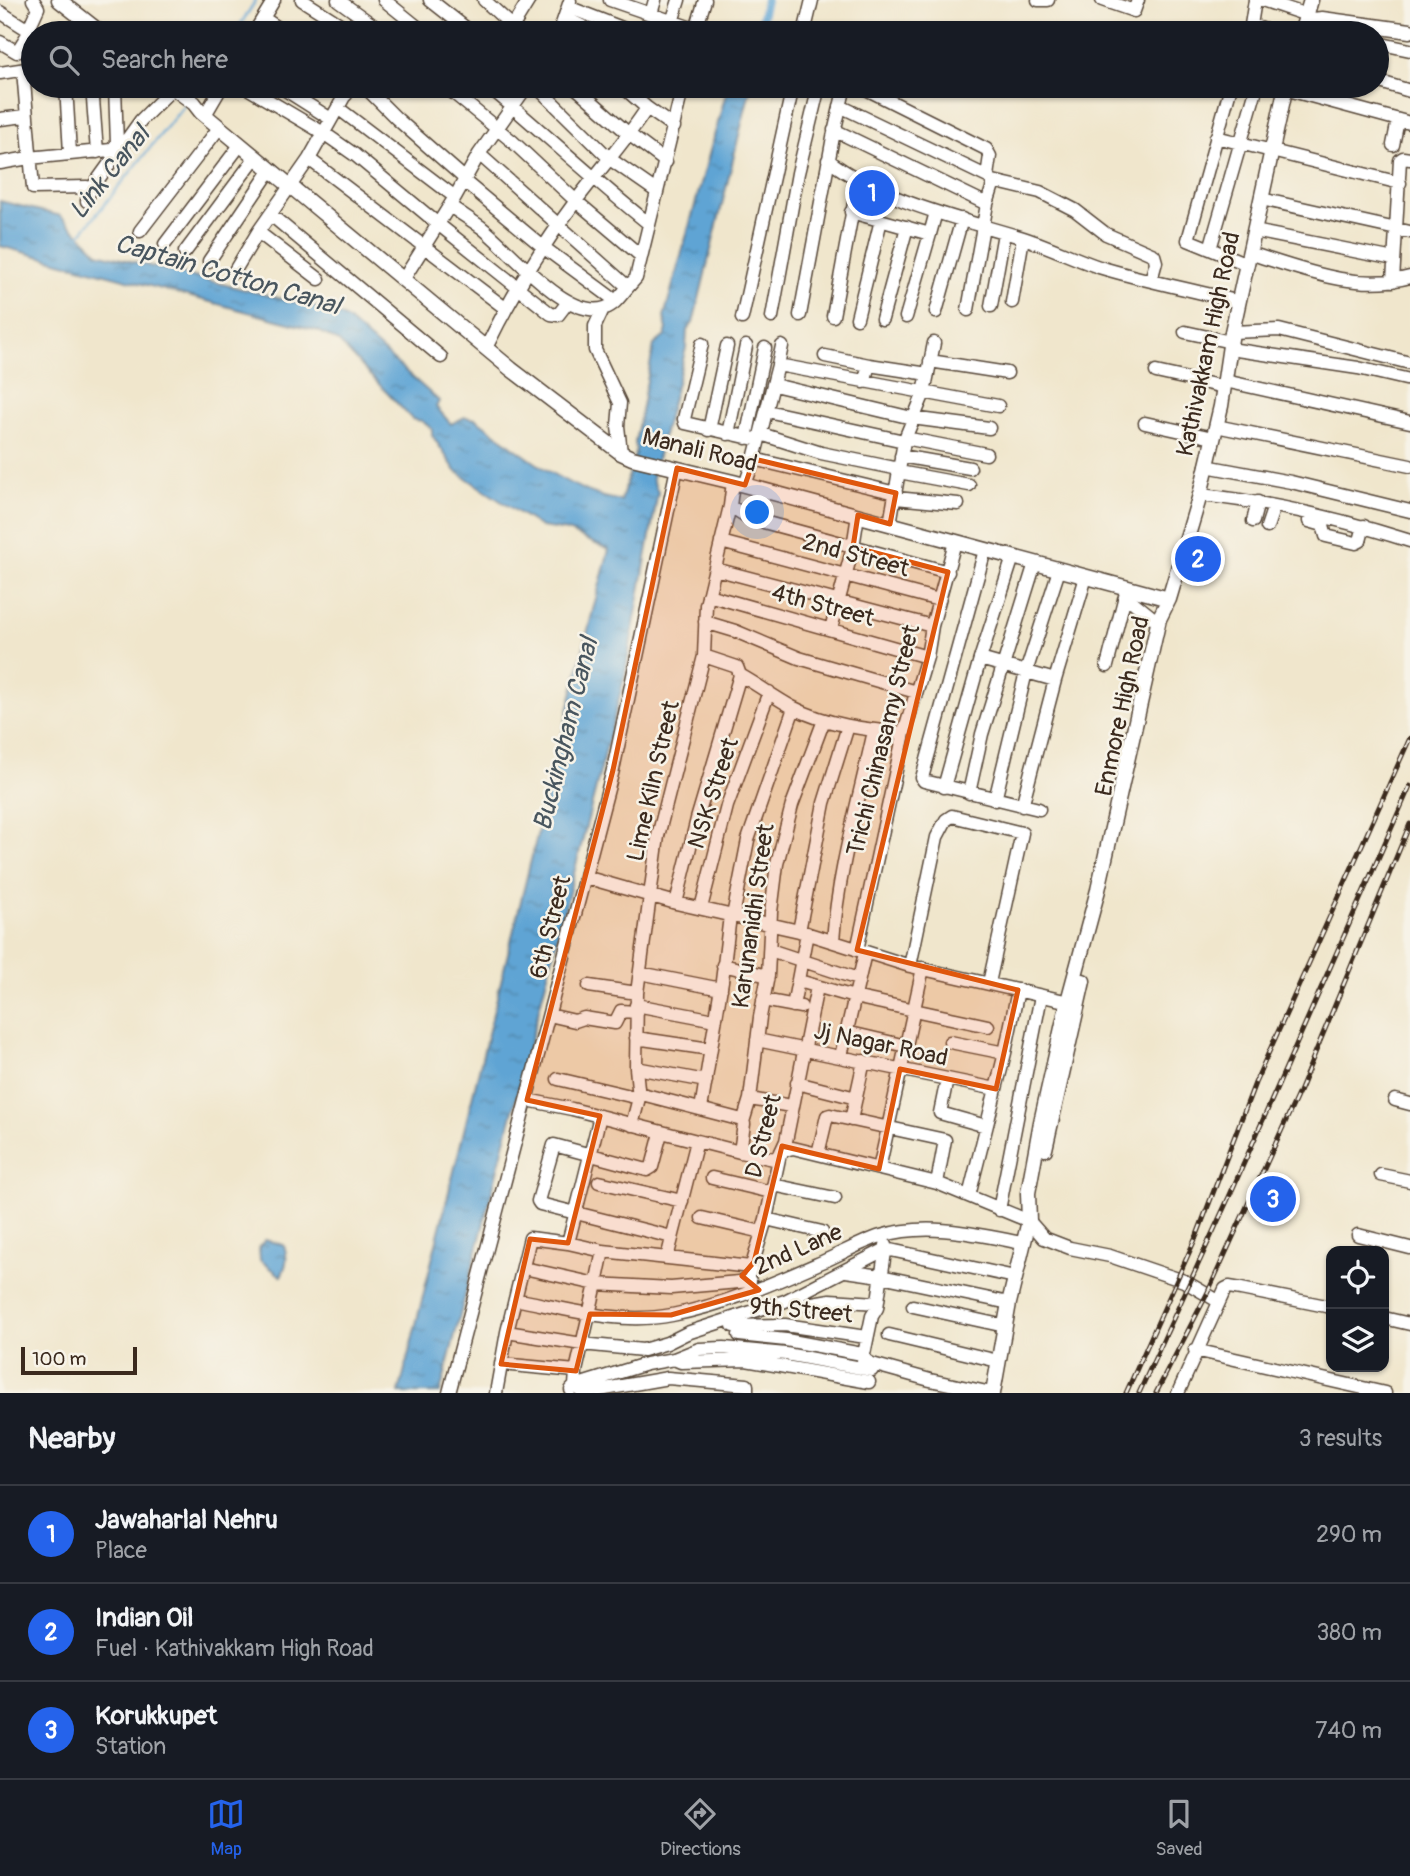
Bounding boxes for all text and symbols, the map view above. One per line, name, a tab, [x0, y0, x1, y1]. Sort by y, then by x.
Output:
search box	[21, 21, 1389, 98]
icon: search	[45, 41, 83, 79]
text: Search here	[101, 44, 228, 76]
water label: Link Canal	[63, 117, 159, 226]
pin: 1	[849, 167, 895, 219]
water label: Captain Cotton Canal	[111, 227, 347, 323]
street label: Kathivakkam High Road	[1171, 229, 1246, 459]
street label: Manali Road	[639, 422, 760, 479]
your location	[740, 495, 774, 529]
street label: 2nd Street	[799, 527, 913, 584]
pin: 2	[1175, 533, 1221, 585]
street label: 4th Street	[768, 578, 878, 633]
street label: Enmore High Road	[1089, 613, 1156, 799]
street label: Trichi Chinasamy Street	[841, 621, 926, 859]
water label: Buckingham Canal	[527, 632, 606, 834]
street label: Lime Kiln Street	[621, 698, 686, 864]
street label: NSK Street	[682, 734, 745, 852]
street label: Karunanidhi Street	[726, 822, 781, 1010]
street label: 6th Street	[524, 872, 577, 982]
street label: Jj Nagar Road	[811, 1016, 951, 1073]
street label: D Street	[739, 1091, 788, 1181]
pin: 3	[1250, 1173, 1296, 1225]
street label: 2nd Lane	[750, 1217, 847, 1282]
map controls	[1326, 1246, 1389, 1372]
button: locate	[1326, 1246, 1389, 1309]
street label: 9th Street	[748, 1292, 854, 1329]
button: layers	[1326, 1309, 1389, 1372]
scale bar	[21, 1344, 136, 1376]
text: 100 m	[32, 1347, 86, 1371]
text: Nearby	[28, 1420, 115, 1457]
text: 3 results	[1299, 1424, 1382, 1453]
text: Jawaharlal Nehru	[95, 1504, 278, 1536]
text: 1	[47, 1520, 56, 1549]
text: 290 m	[1316, 1520, 1382, 1549]
text: Place	[95, 1536, 147, 1565]
text: Indian Oil	[95, 1602, 193, 1634]
text: 2	[45, 1618, 57, 1647]
text: 380 m	[1316, 1618, 1382, 1647]
text: Fuel · Kathivakkam High Road	[95, 1634, 374, 1663]
text: Korukkupet	[95, 1700, 217, 1732]
text: 3	[45, 1716, 57, 1745]
text: 740 m	[1315, 1716, 1382, 1745]
text: Station	[95, 1732, 166, 1761]
tab: Map	[207, 1795, 245, 1861]
tab: Directions	[660, 1795, 741, 1861]
tab: Saved	[1155, 1795, 1203, 1861]

